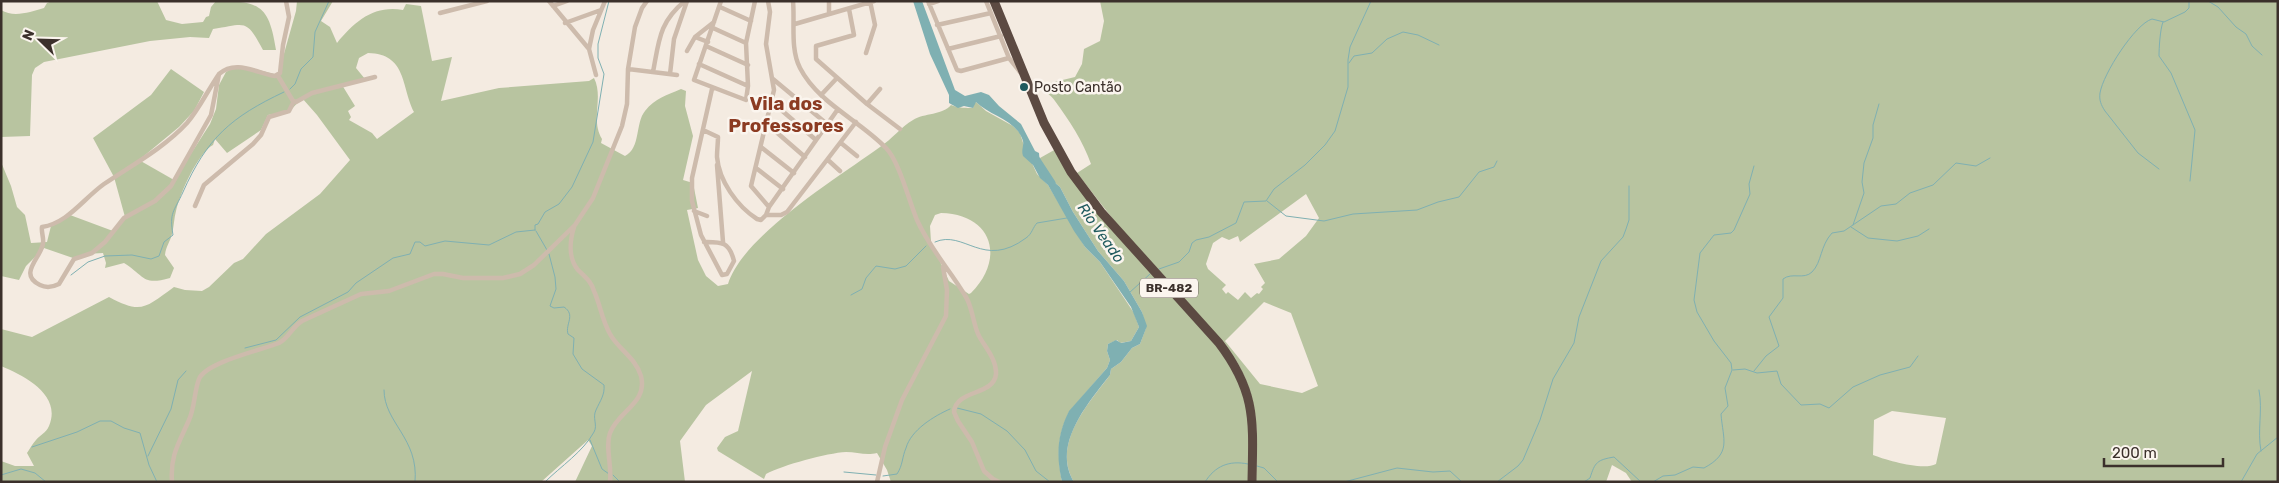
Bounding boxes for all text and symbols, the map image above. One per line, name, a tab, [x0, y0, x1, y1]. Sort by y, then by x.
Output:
north arrow	[15, 15, 65, 65]
text: N	[19, 27, 38, 43]
place label: Posto Cantão	[1034, 79, 1122, 96]
marker: Posto Cantão	[1018, 81, 1030, 93]
district label: Vila dos Professores	[728, 92, 844, 137]
water label: Rio Veado	[1074, 200, 1128, 267]
road number: BR-482	[1140, 278, 1198, 298]
scale bar	[2104, 436, 2223, 468]
text: 200 m	[2112, 444, 2157, 462]

